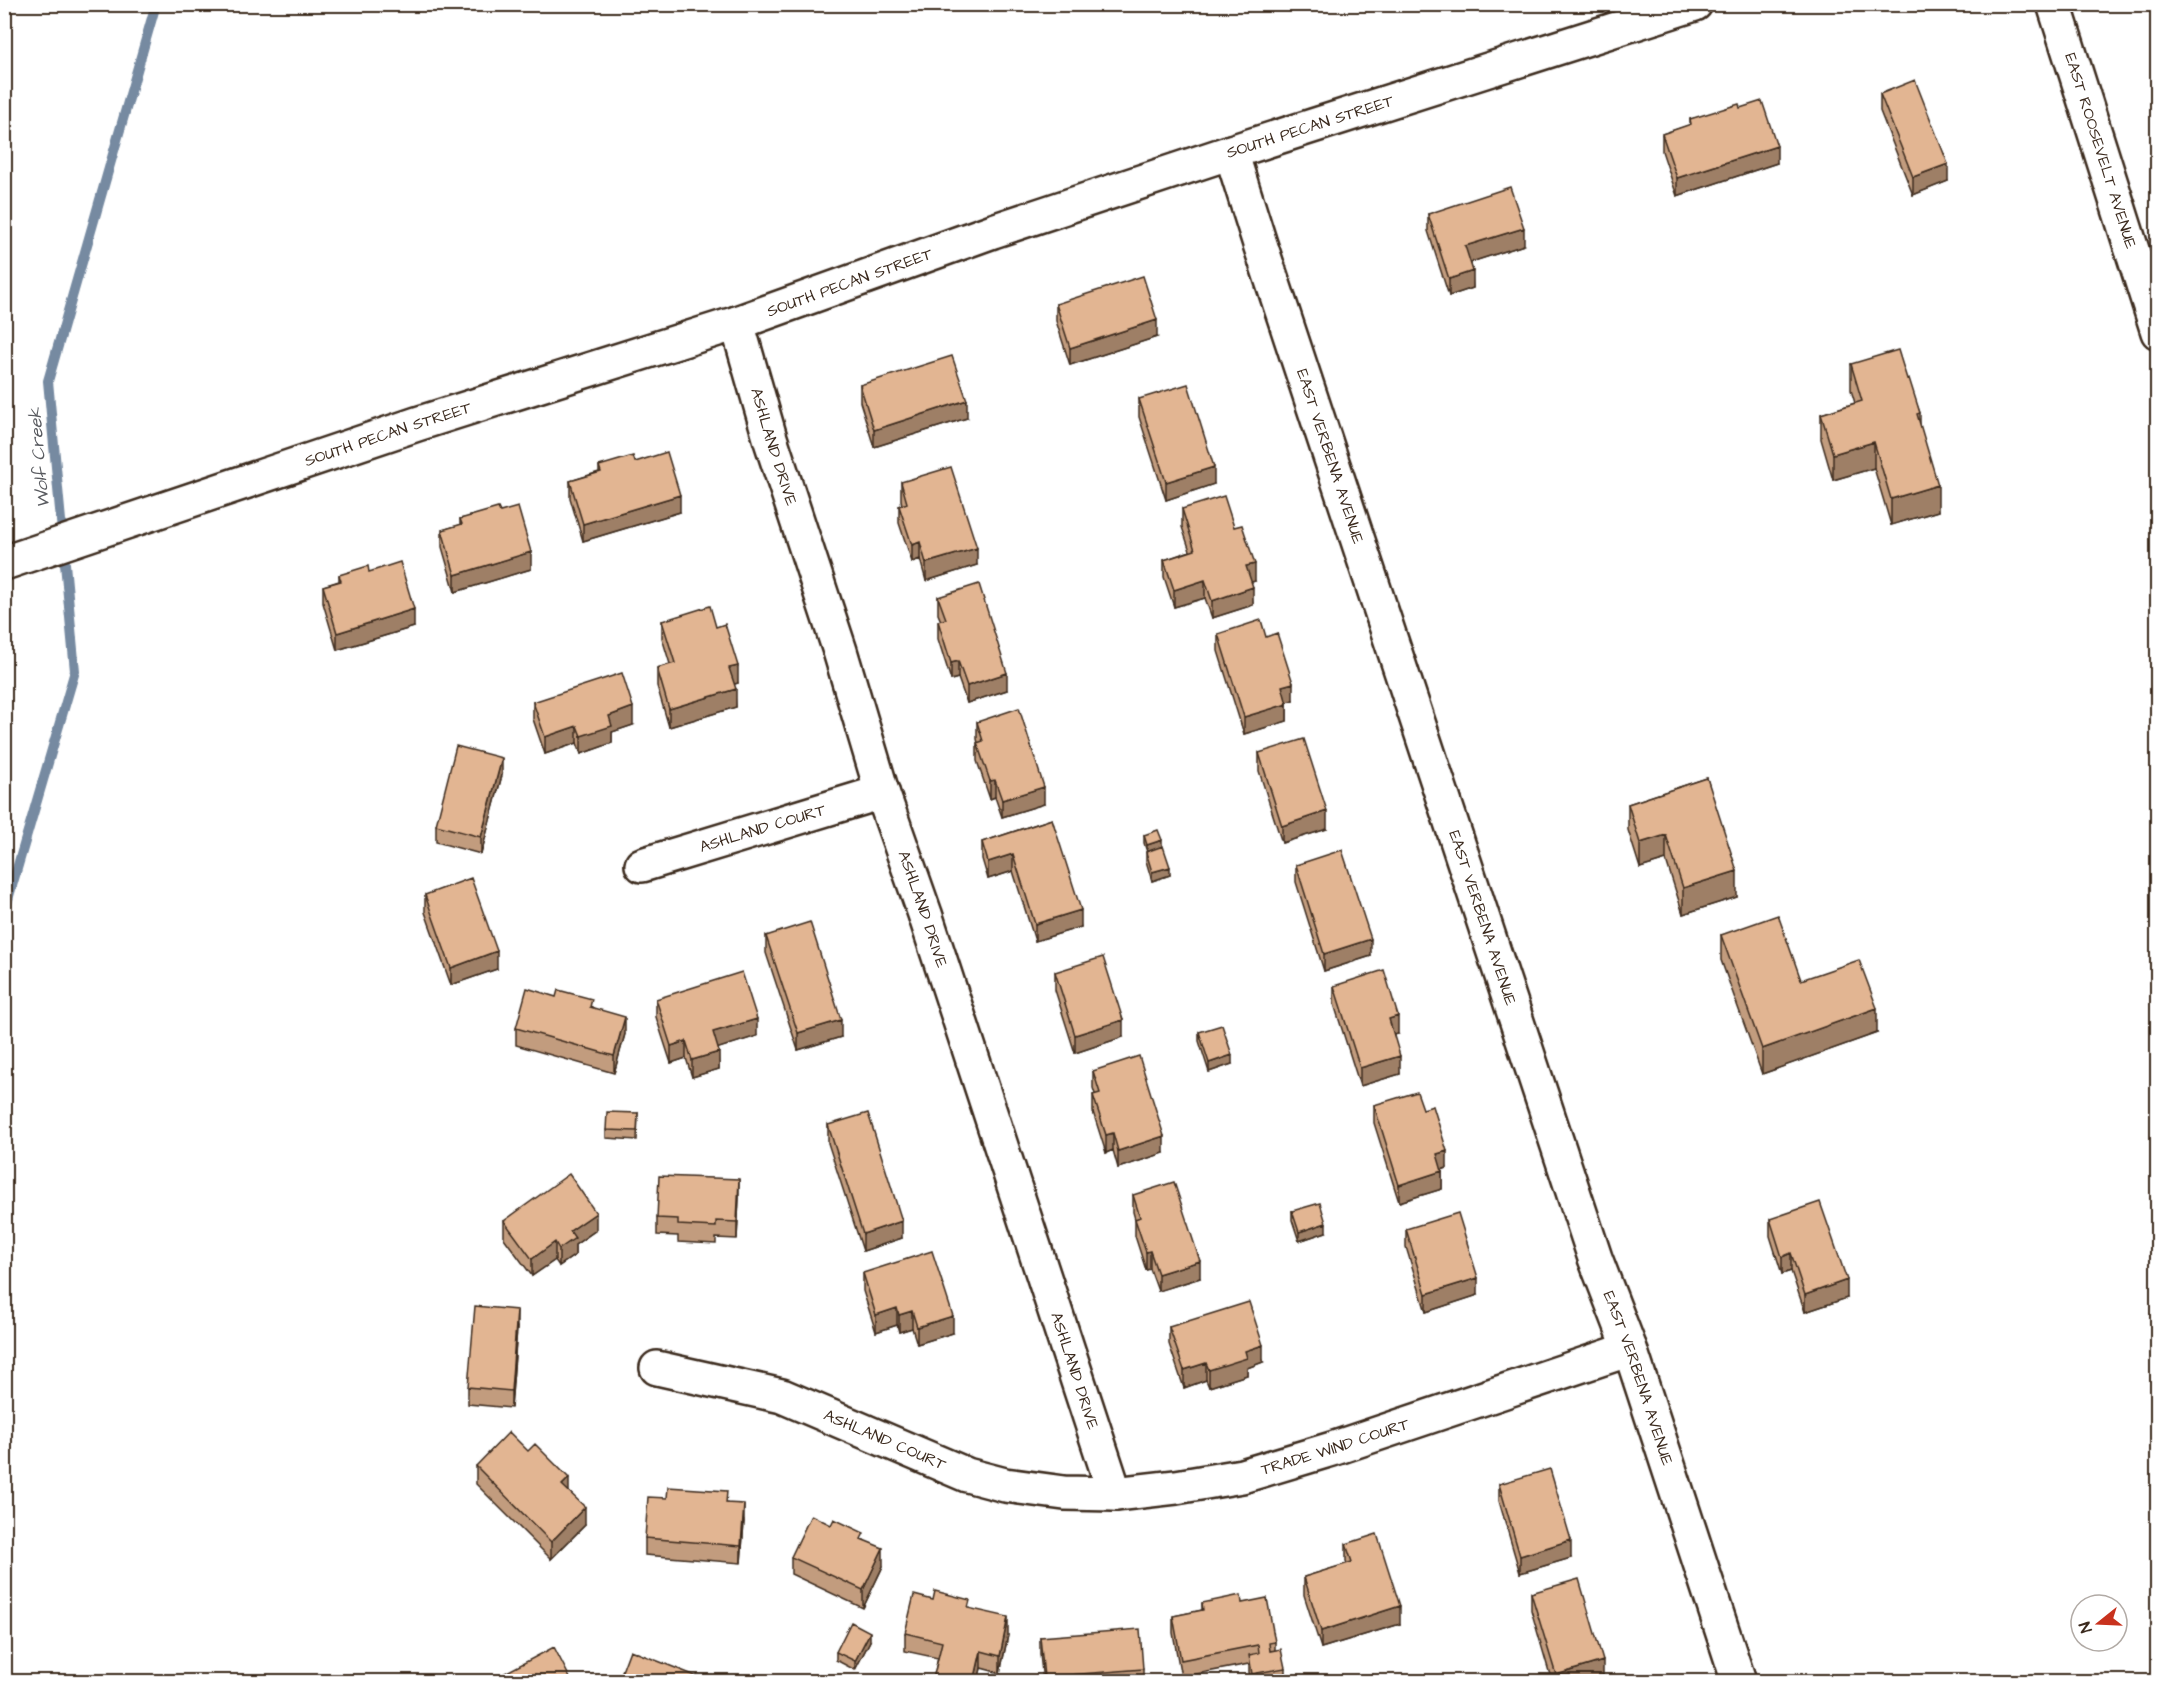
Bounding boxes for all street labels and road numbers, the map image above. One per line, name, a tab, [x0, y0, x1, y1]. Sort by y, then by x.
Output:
street label: EAST ROOSEVELT AVENUE	[2059, 50, 2142, 252]
street label: SOUTH PECAN STREET	[1224, 90, 1396, 164]
street label: SOUTH PECAN STREET	[764, 243, 935, 322]
street label: EAST VERBENA AVENUE	[1291, 366, 1369, 547]
street label: ASHLAND DRIVE	[745, 385, 803, 509]
street label: SOUTH PECAN STREET	[302, 397, 474, 472]
street label: ASHLAND COURT	[697, 799, 828, 858]
street label: EAST VERBENA AVENUE	[1443, 827, 1522, 1009]
street label: ASHLAND DRIVE	[893, 848, 953, 971]
street label: EAST VERBENA AVENUE	[1598, 1288, 1678, 1469]
street label: ASHLAND DRIVE	[1045, 1309, 1104, 1433]
street label: ASHLAND COURT	[820, 1404, 949, 1476]
street label: TRADE WIND COURT	[1258, 1413, 1412, 1481]

